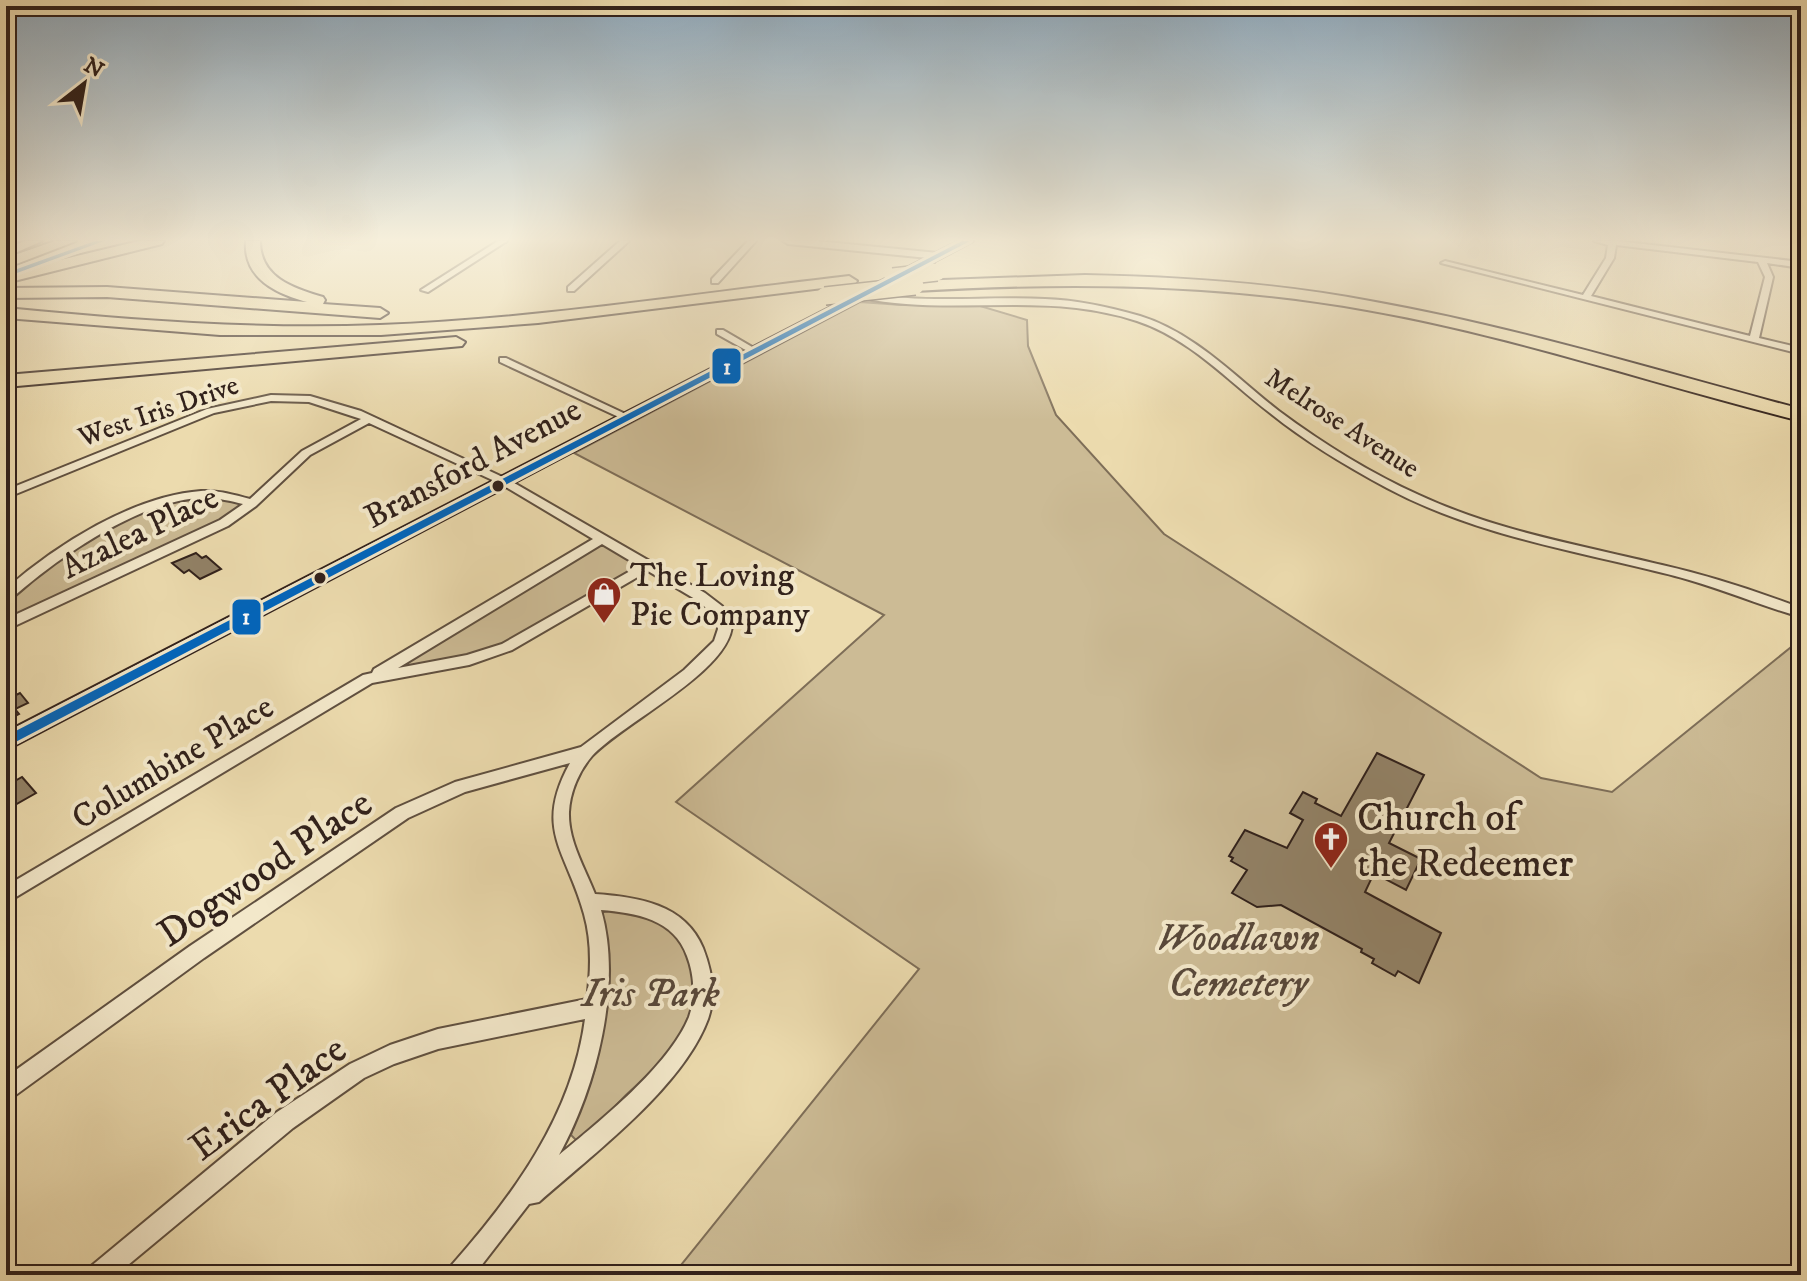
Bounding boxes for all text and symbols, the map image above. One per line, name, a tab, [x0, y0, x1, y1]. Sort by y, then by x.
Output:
north arrow	[44, 44, 124, 124]
text: N	[79, 52, 108, 84]
line badge: 1	[711, 347, 742, 385]
text: 1	[723, 354, 731, 381]
street label: Melrose Avenue	[1258, 360, 1426, 486]
street label: West Iris Drive	[73, 368, 243, 455]
street label: Bransford Avenue	[357, 389, 589, 539]
street label: Azalea Place	[54, 477, 225, 589]
unlabelled marker	[490, 478, 506, 494]
place label: The Loving Pie Company	[630, 555, 811, 636]
unlabelled marker	[312, 570, 328, 586]
shop icon: The Loving Pie Company	[585, 575, 623, 625]
line badge: 1	[231, 598, 262, 636]
text: 1	[242, 604, 250, 631]
street label: Columbine Place	[65, 686, 281, 839]
street label: Dogwood Place	[149, 779, 383, 960]
place label: Church of the Redeemer	[1357, 794, 1573, 890]
church icon: Church of the Redeemer	[1312, 820, 1350, 870]
park label: Woodlawn Cemetery	[1156, 914, 1320, 1010]
park label: Iris Park	[579, 970, 720, 1020]
street label: Erica Place	[180, 1026, 357, 1173]

